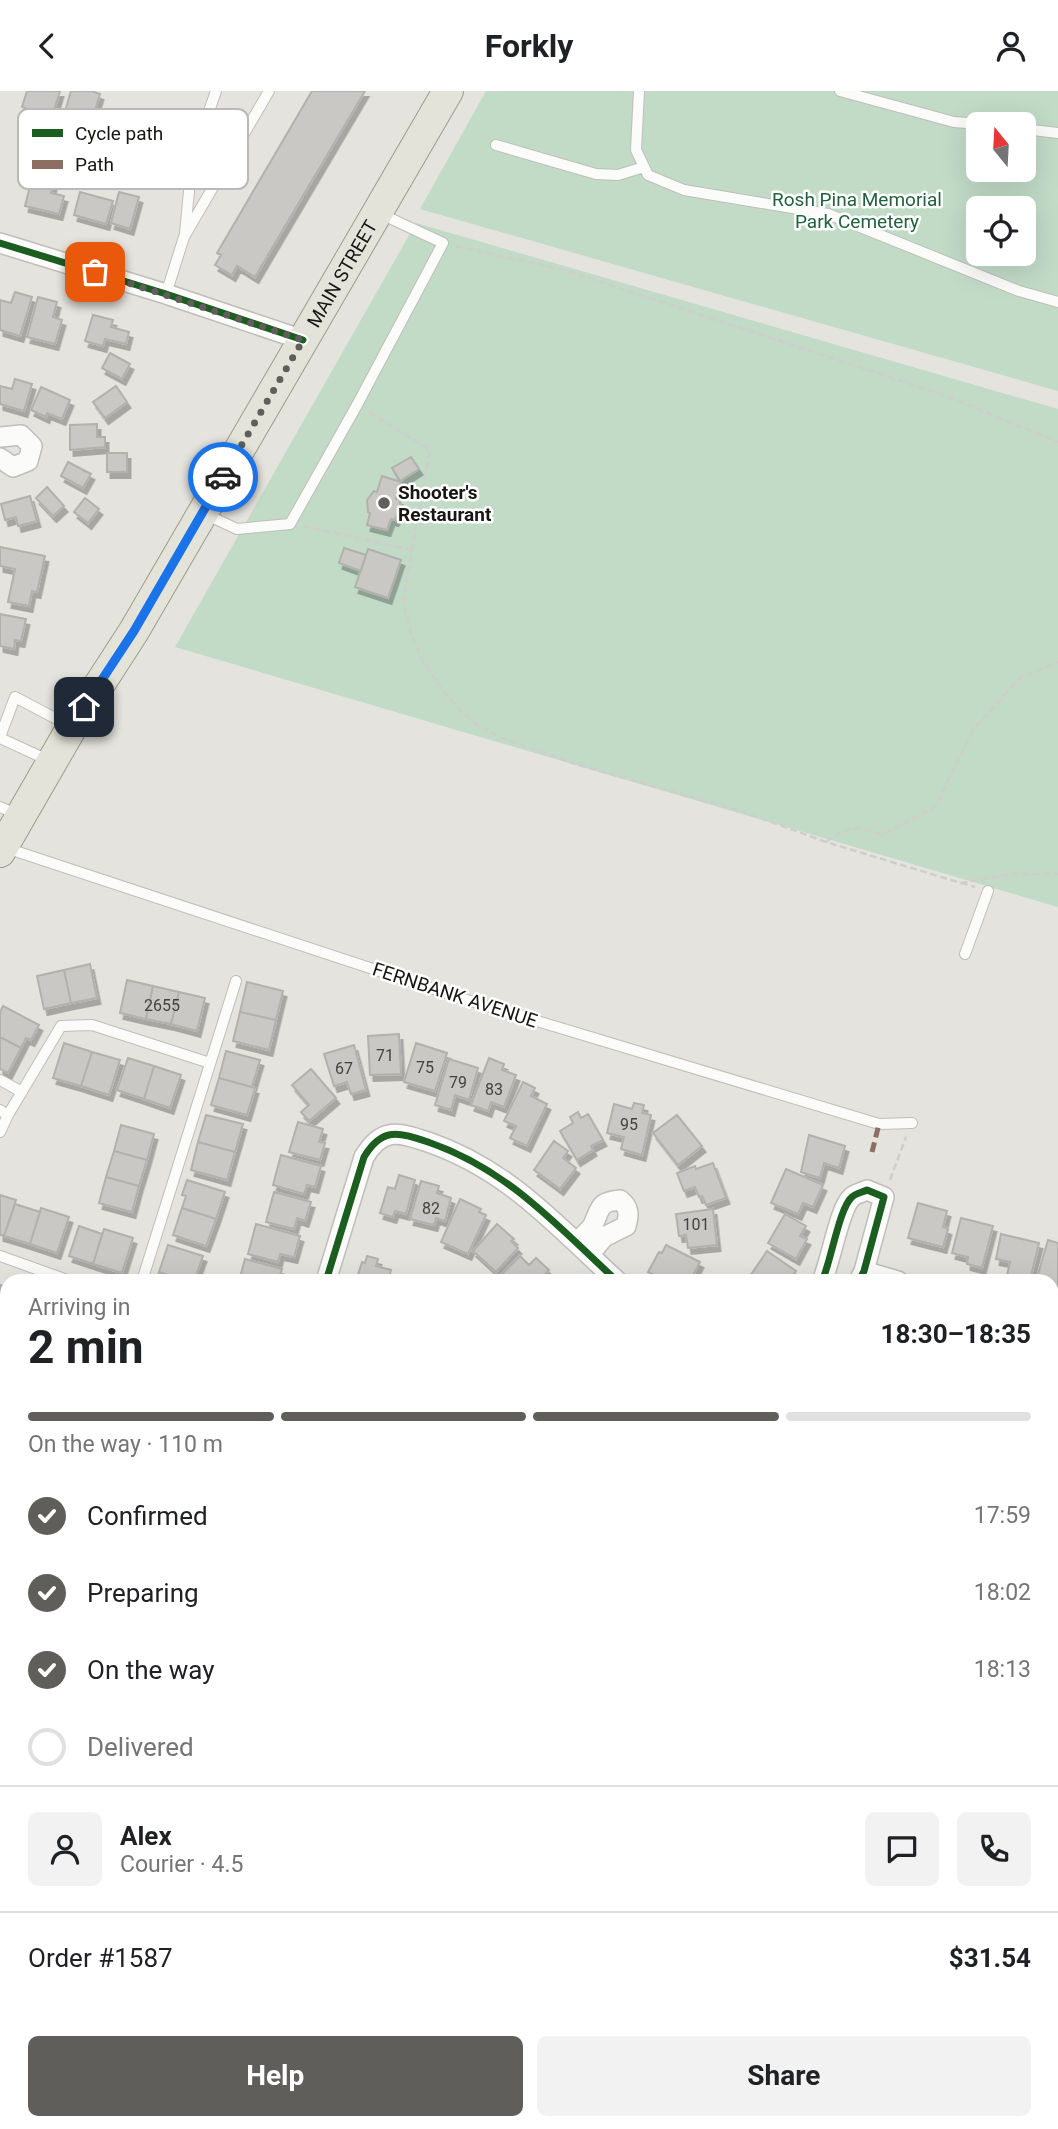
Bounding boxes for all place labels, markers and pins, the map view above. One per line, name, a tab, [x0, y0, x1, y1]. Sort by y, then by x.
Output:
pin	[65, 242, 125, 302]
place label: Shooter's Restaurant	[398, 481, 492, 526]
marker: Shooter's Restaurant	[376, 495, 392, 511]
pin	[54, 677, 114, 737]

